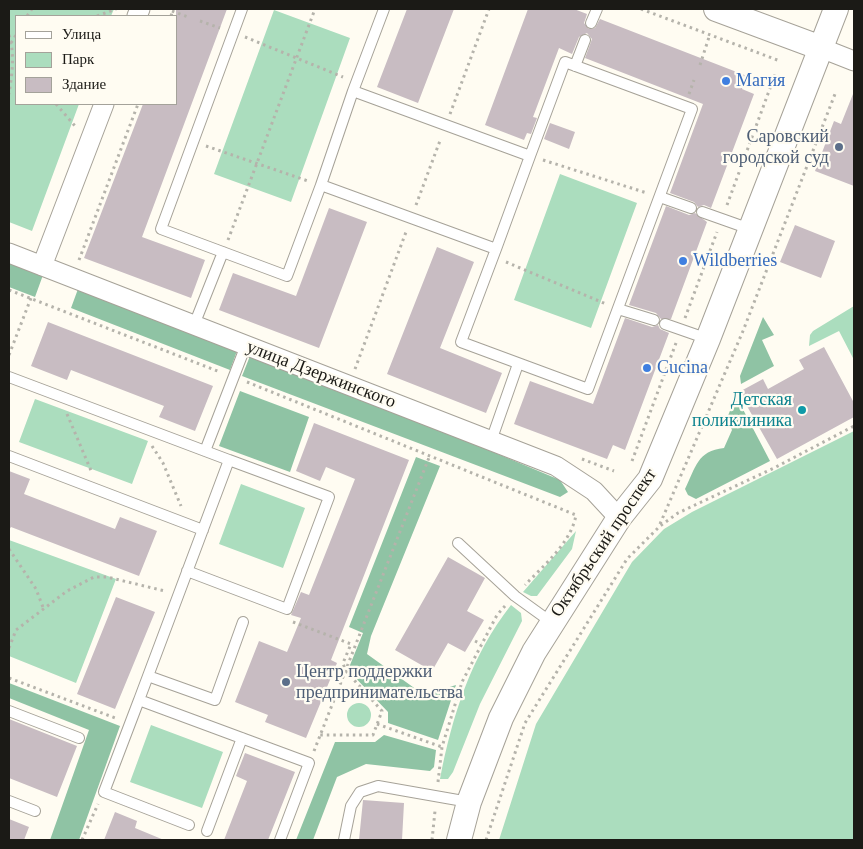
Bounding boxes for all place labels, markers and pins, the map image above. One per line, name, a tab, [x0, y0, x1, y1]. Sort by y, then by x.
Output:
place label: Магия	[736, 70, 785, 92]
marker: Магия	[720, 75, 732, 87]
place label: Саровский городской суд	[723, 126, 829, 168]
marker: Саровский городской суд	[833, 141, 845, 153]
place label: Wildberries	[693, 250, 777, 272]
marker: Wildberries	[677, 255, 689, 267]
place label: Cucina	[657, 357, 708, 379]
marker: Cucina	[641, 362, 653, 374]
place label: Детская поликлиника	[692, 389, 792, 432]
marker: Детская поликлиника	[796, 404, 808, 416]
place label: Центр поддержки предпринимательства	[296, 661, 463, 704]
marker: Центр поддержки предпринимательства	[280, 676, 292, 688]

